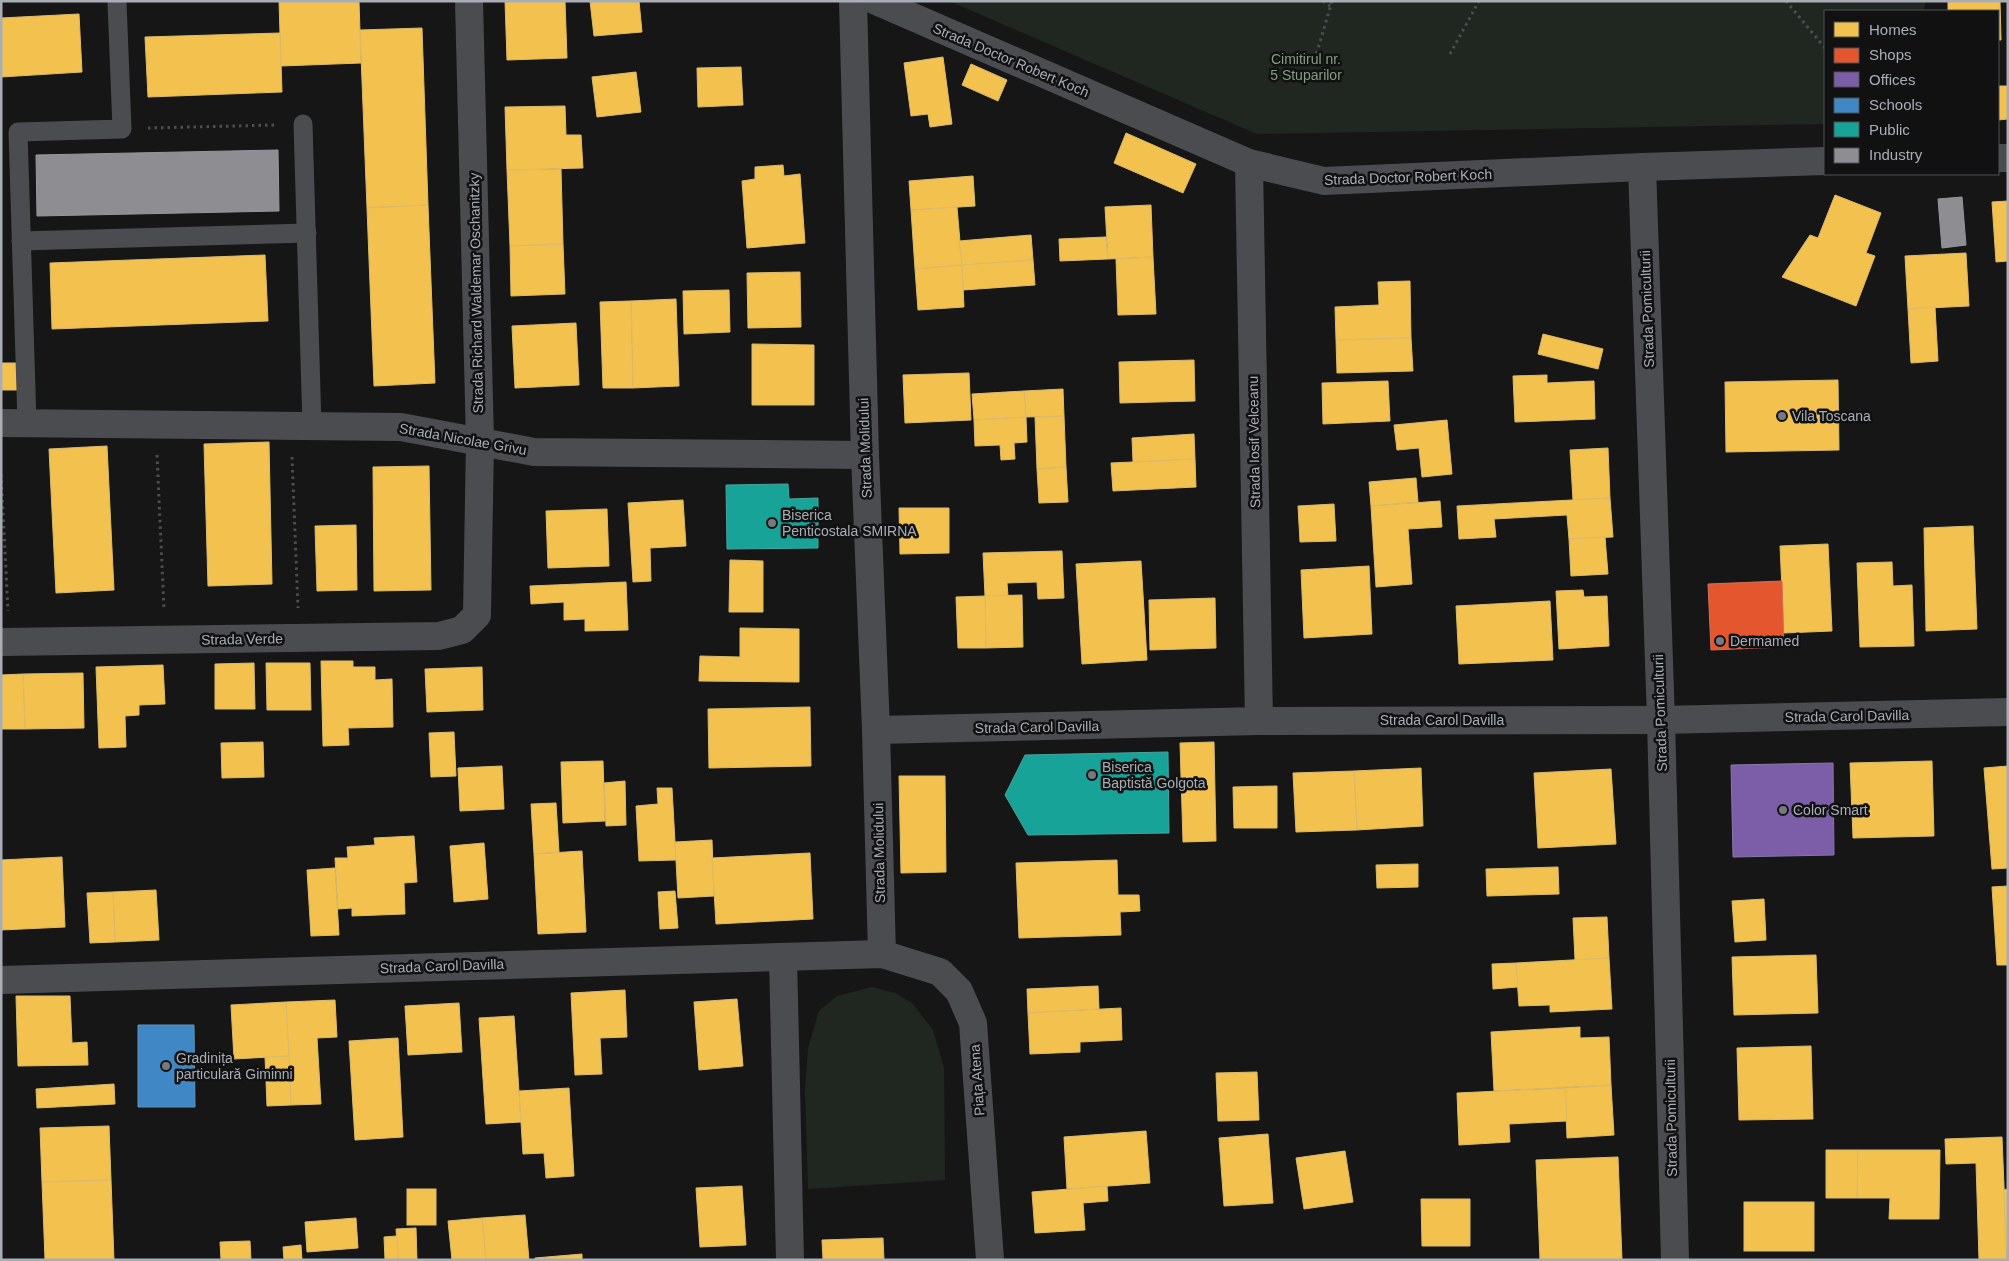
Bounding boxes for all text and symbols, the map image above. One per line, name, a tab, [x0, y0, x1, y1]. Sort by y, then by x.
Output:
legend	[1824, 10, 1999, 175]
street label: Strada Doctor Robert Koch	[931, 20, 1091, 100]
text: Homes	[1869, 21, 1917, 38]
text: Shops	[1869, 46, 1912, 63]
park label: Cimitirul nr. 5 Stuparilor	[1270, 51, 1342, 83]
text: Offices	[1869, 71, 1915, 88]
text: Schools	[1869, 96, 1922, 113]
text: Public	[1869, 121, 1910, 138]
text: Industry	[1869, 146, 1923, 163]
street label: Strada Doctor Robert Koch	[1324, 166, 1492, 188]
street label: Strada Richard Waldemar Oschanitzky	[466, 173, 486, 413]
street label: Strada Pomiculturii	[1637, 250, 1657, 368]
street label: Strada Iosif Velceanu	[1245, 376, 1263, 508]
street label: Strada Molidului	[855, 398, 875, 498]
place label: Vila Toscana	[1792, 408, 1871, 424]
marker: Vila Toscana	[1776, 410, 1788, 422]
street label: Strada Nicolae Grivu	[398, 420, 528, 458]
place label: Biserica Penticostala SMIRNA	[782, 507, 917, 539]
marker: Biserica Penticostala SMIRNA	[766, 517, 778, 529]
street label: Strada Verde	[201, 630, 283, 648]
place label: Dermamed	[1730, 633, 1799, 649]
marker: Dermamed	[1714, 635, 1726, 647]
street label: Strada Pomiculturii	[1650, 654, 1670, 772]
street label: Strada Carol Davilla	[1785, 707, 1910, 725]
street label: Strada Carol Davilla	[1380, 712, 1504, 728]
street label: Strada Carol Davilla	[975, 718, 1100, 736]
place label: Biserica Baptistă Golgota	[1102, 759, 1206, 791]
marker: Biserica Baptistă Golgota	[1086, 769, 1098, 781]
place label: Color Smart	[1793, 802, 1868, 818]
street label: Strada Molidului	[870, 803, 888, 903]
marker: Color Smart	[1777, 804, 1789, 816]
street label: Strada Carol Davilla	[380, 956, 505, 976]
street label: Piața Atena	[967, 1044, 987, 1116]
place label: Gradinița particulară Giminni	[176, 1050, 293, 1082]
street label: Strada Pomiculturii	[1662, 1059, 1680, 1177]
marker: Gradinița particulară Giminni	[160, 1060, 172, 1072]

